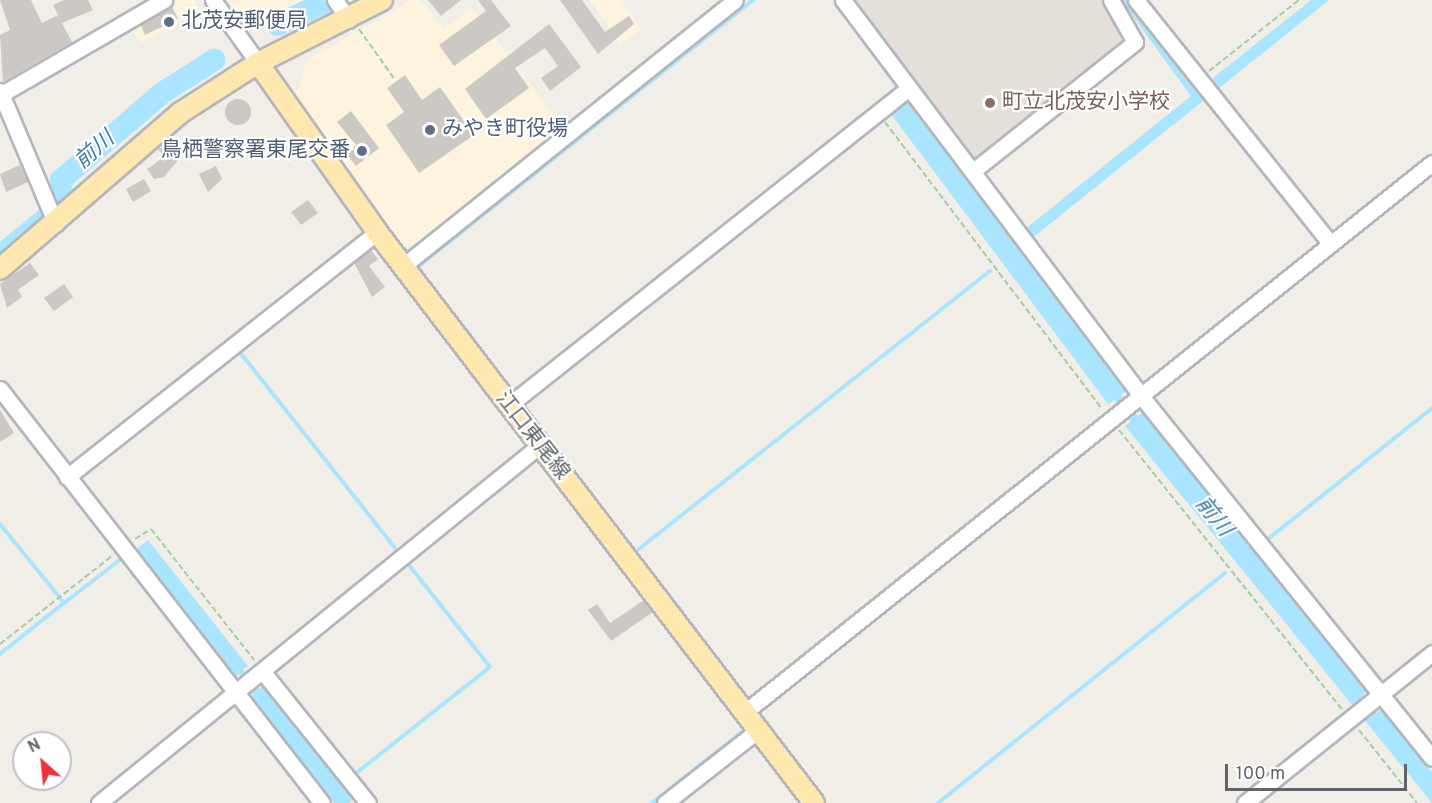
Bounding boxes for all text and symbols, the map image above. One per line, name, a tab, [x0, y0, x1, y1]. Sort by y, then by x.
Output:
place label: 北茂安郵便局	[181, 9, 307, 35]
marker: 北茂安郵便局	[162, 15, 176, 29]
place label: 町立北茂安小学校	[1002, 90, 1170, 116]
marker: 町立北茂安小学校	[983, 96, 997, 110]
place label: みやき町役場	[442, 117, 568, 143]
marker: みやき町役場	[423, 123, 437, 137]
water label: 前川	[70, 127, 120, 175]
place label: 鳥栖警察署東尾交番	[161, 138, 350, 164]
marker: 鳥栖警察署東尾交番	[355, 144, 369, 158]
street label: 江口東尾線	[490, 387, 574, 485]
water label: 前川	[1189, 492, 1237, 542]
north arrow	[12, 731, 72, 791]
text: N	[25, 735, 44, 758]
scale bar	[1228, 752, 1410, 790]
text: 100 m	[1236, 763, 1285, 786]

